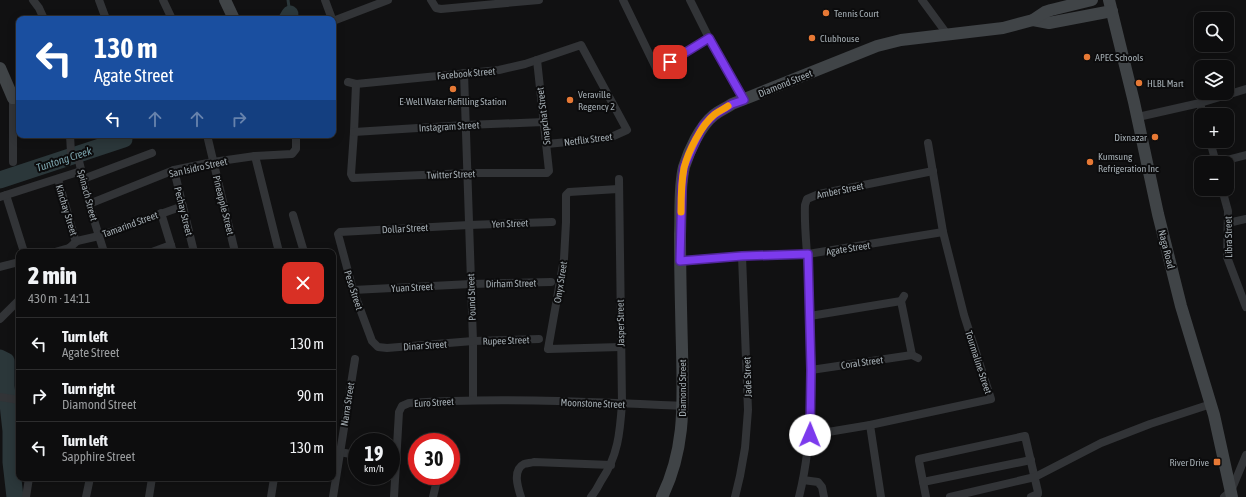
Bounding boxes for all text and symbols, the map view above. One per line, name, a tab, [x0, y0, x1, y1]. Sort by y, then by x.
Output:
marker: Tennis Court	[821, 8, 831, 18]
place label: Tennis Court	[834, 8, 879, 19]
map controls	[1194, 12, 1234, 196]
button: search	[1194, 12, 1234, 52]
icon: left	[28, 32, 80, 84]
text: 130 m	[94, 32, 157, 64]
marker: Clubhouse	[807, 33, 817, 43]
place label: Clubhouse	[820, 33, 860, 44]
pin	[653, 45, 687, 79]
icon: arrive	[659, 51, 681, 73]
marker: APEC Schools	[1082, 52, 1092, 62]
place label: APEC Schools	[1095, 52, 1144, 63]
button: layers	[1194, 60, 1234, 100]
text: Agate Street	[94, 65, 174, 86]
street label: Facebook Street	[436, 65, 496, 82]
street label: Diamond Street	[757, 68, 814, 99]
marker: HLBL Mart	[1134, 78, 1144, 88]
place label: HLBL Mart	[1147, 78, 1184, 89]
marker: E-Well Water Refilling Station	[448, 84, 458, 94]
street label: Snapchat Street	[534, 86, 552, 145]
place label: Veraville Regency 2	[578, 89, 615, 112]
marker: Veraville Regency 2	[565, 95, 575, 105]
place label: E-Well Water Refilling Station	[399, 96, 507, 107]
icon: left	[102, 108, 124, 130]
icon: ahead	[144, 108, 166, 130]
icon: ahead	[186, 108, 208, 130]
icon: right	[228, 108, 250, 130]
button: +	[1194, 108, 1234, 148]
street label: Instagram Street	[418, 119, 480, 134]
street label: Netflix Street	[563, 131, 613, 148]
place label: Dixnazar	[1114, 132, 1148, 143]
marker: Dixnazar	[1150, 132, 1160, 142]
water label: Tuntong Creek	[35, 144, 93, 174]
place label: Kumsung Refrigeration Inc	[1098, 151, 1159, 174]
street label: San Isidro Street	[168, 155, 228, 179]
button: −	[1194, 156, 1234, 196]
marker: Kumsung Refrigeration Inc	[1085, 157, 1095, 167]
street label: Spinach Street	[75, 168, 100, 222]
street label: Twitter Street	[426, 168, 476, 181]
street label: Pineapple Street	[211, 174, 236, 236]
street label: Amber Street	[816, 180, 865, 201]
street label: Kinchay Street	[54, 183, 80, 237]
street label: Pechay Street	[172, 186, 195, 237]
street label: Tamarind Street	[101, 209, 160, 240]
street label: Libra Street	[1223, 216, 1234, 258]
street label: Yen Street	[492, 217, 529, 230]
street label: Dollar Street	[382, 222, 429, 235]
street label: Naga Road	[1156, 228, 1177, 270]
street label: Agate Street	[825, 240, 871, 257]
street label: Onyx Street	[552, 260, 569, 304]
text: 2 min	[28, 262, 77, 289]
button: close	[282, 262, 324, 304]
street label: Peso Street	[342, 269, 365, 311]
street label: Pound Street	[465, 273, 478, 321]
street label: Dirham Street	[485, 278, 537, 289]
street label: Yuan Street	[391, 281, 433, 294]
text: 430 m · 14:11	[28, 291, 91, 306]
street label: Jasper Street	[615, 299, 626, 347]
text: Turn left	[62, 328, 108, 345]
street label: Tourmaline Street	[963, 329, 994, 395]
icon: left	[28, 333, 50, 355]
street label: Rupee Street	[482, 334, 530, 347]
text: 130 m	[290, 335, 324, 352]
street label: Dinar Street	[403, 338, 447, 353]
text: Agate Street	[62, 345, 120, 360]
street label: Coral Street	[840, 354, 884, 371]
street label: Jade Street	[741, 356, 754, 397]
street label: Diamond Street	[677, 359, 688, 417]
text: Turn right	[62, 380, 115, 397]
street label: Narra Street	[339, 381, 356, 427]
icon: right	[28, 385, 50, 407]
text: 90 m	[297, 387, 324, 404]
street label: Euro Street	[414, 396, 454, 409]
text: Diamond Street	[62, 397, 137, 412]
street label: Moonstone Street	[560, 397, 626, 410]
position arrow	[789, 414, 831, 456]
text: Turn left	[62, 432, 108, 449]
speed limit sign: 30	[408, 433, 460, 485]
icon: left	[28, 437, 50, 459]
text: 130 m	[290, 439, 324, 456]
text: 19	[365, 442, 383, 465]
text: Sapphire Street	[62, 449, 135, 464]
place label: River Drive	[1169, 457, 1209, 468]
marker: River Drive	[1212, 457, 1222, 467]
text: km/h	[364, 463, 384, 474]

